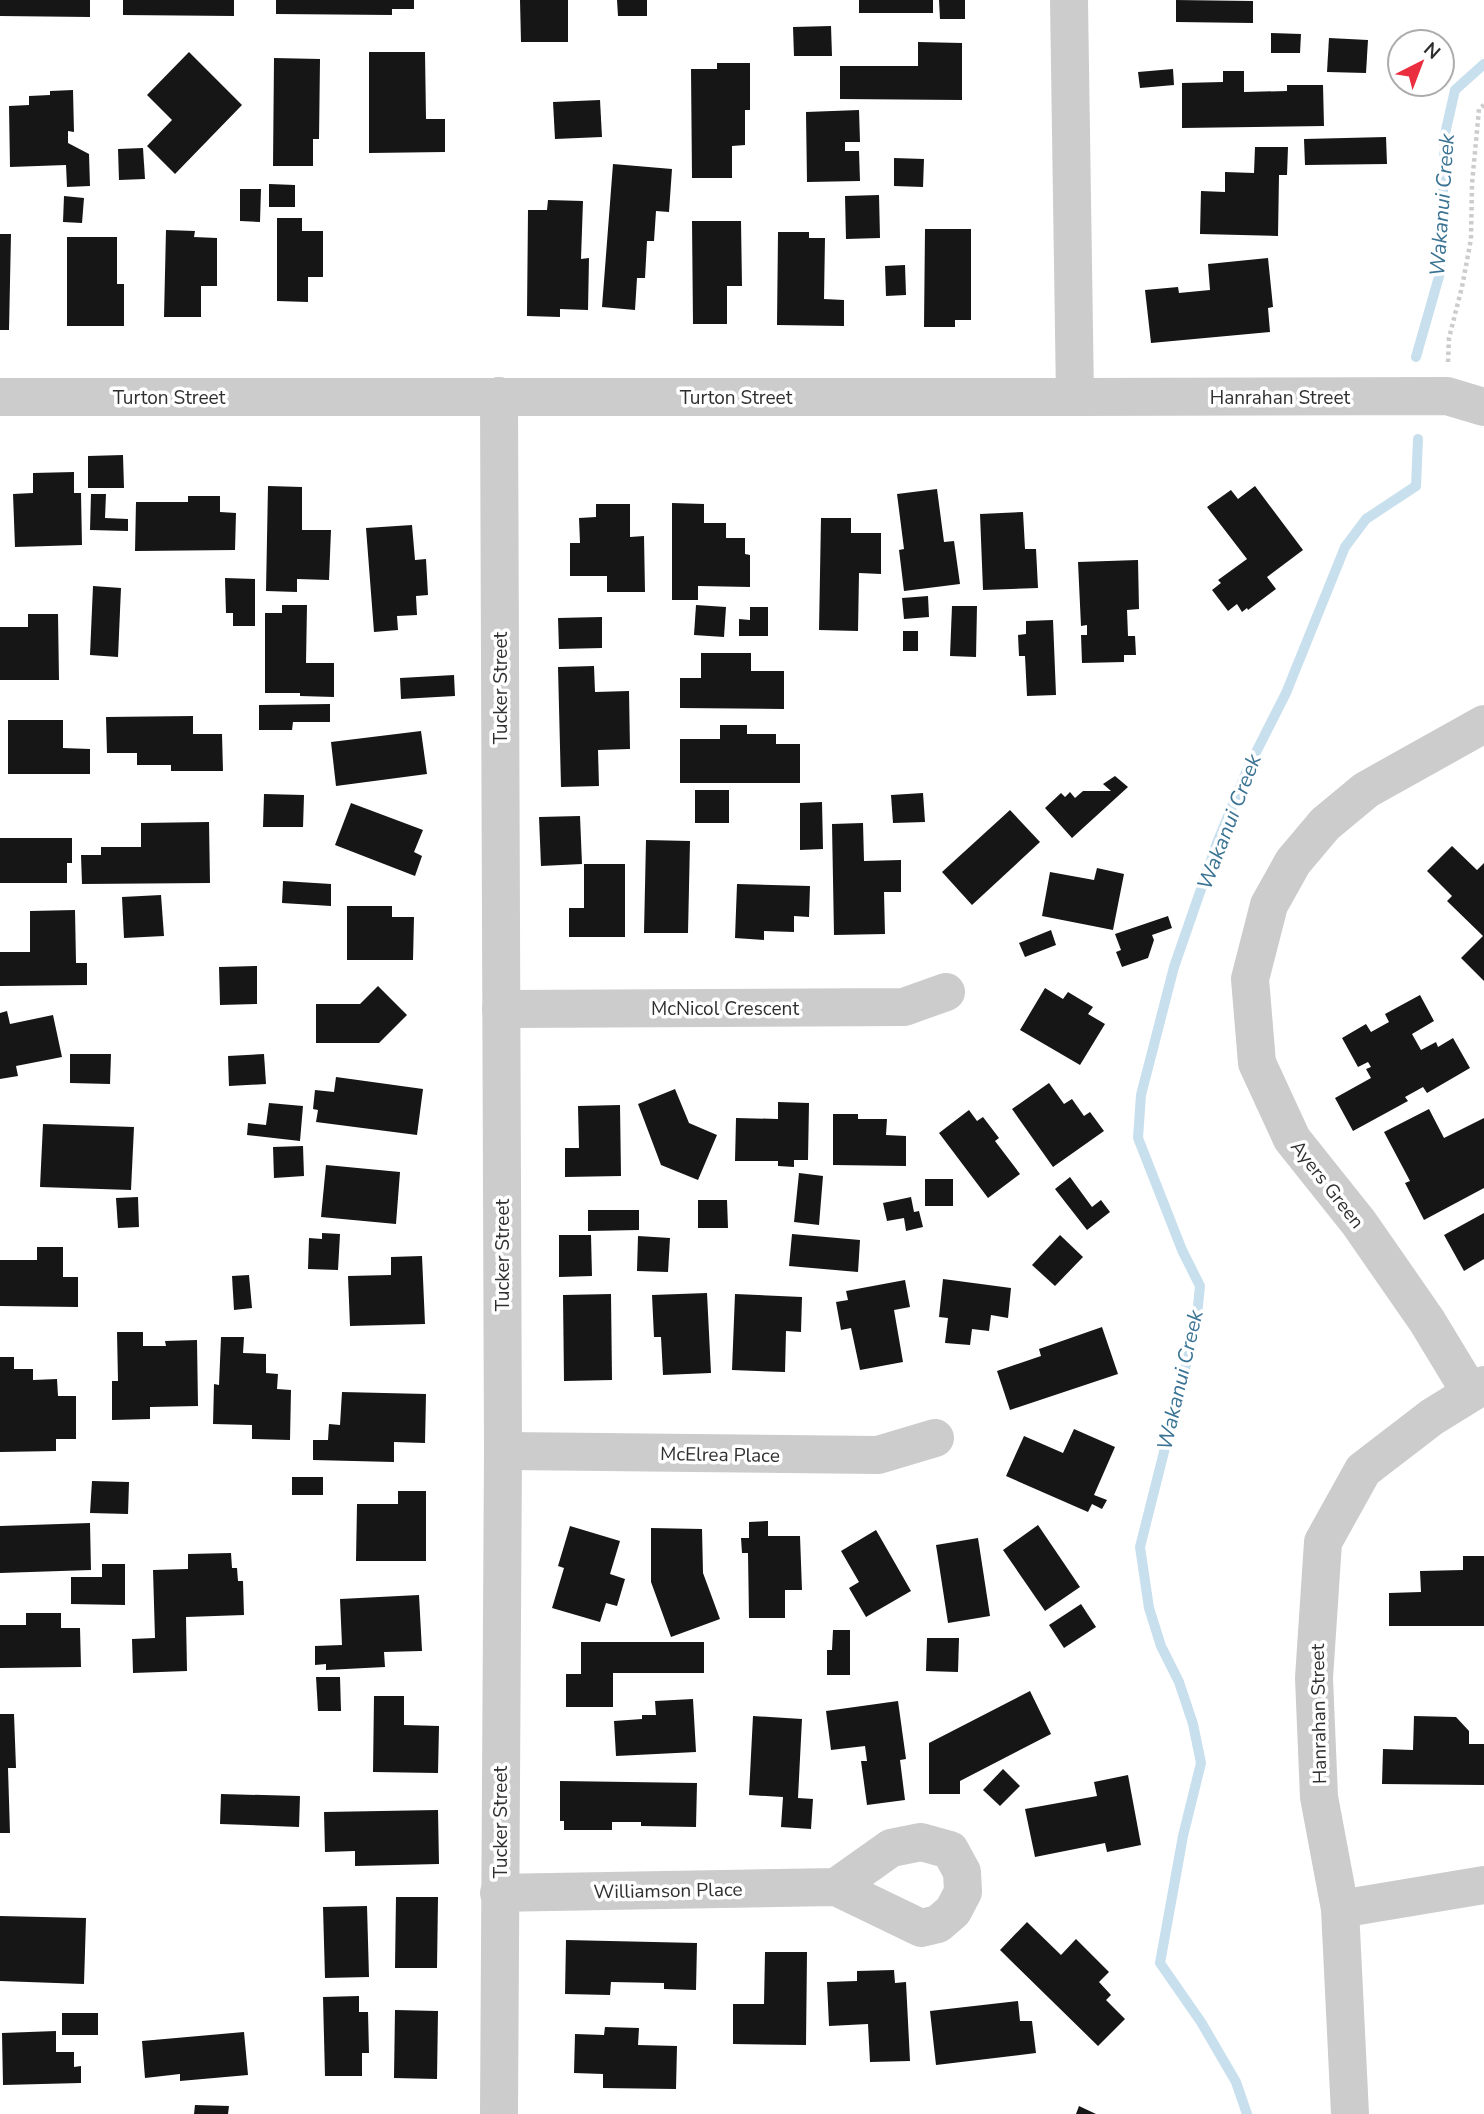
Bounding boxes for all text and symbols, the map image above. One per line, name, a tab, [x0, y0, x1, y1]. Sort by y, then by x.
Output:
north arrow	[1386, 28, 1456, 98]
text: N	[1418, 37, 1446, 66]
water label: Wakanui Creek	[1423, 132, 1461, 277]
street label: Turton Street	[113, 385, 226, 411]
street label: Turton Street	[680, 385, 793, 411]
street label: Hanrahan Street	[1210, 385, 1351, 411]
street label: Tucker Street	[488, 631, 514, 744]
water label: Wakanui Creek	[1190, 750, 1268, 894]
street label: McNicol Crescent	[651, 996, 799, 1022]
street label: Ayers Green	[1285, 1135, 1370, 1234]
street label: Tucker Street	[490, 1198, 516, 1311]
water label: Wakanui Creek	[1150, 1307, 1210, 1453]
street label: McElrea Place	[660, 1441, 780, 1469]
street label: Hanrahan Street	[1305, 1643, 1333, 1784]
street label: Tucker Street	[488, 1765, 514, 1878]
street label: Williamson Place	[593, 1877, 743, 1905]

